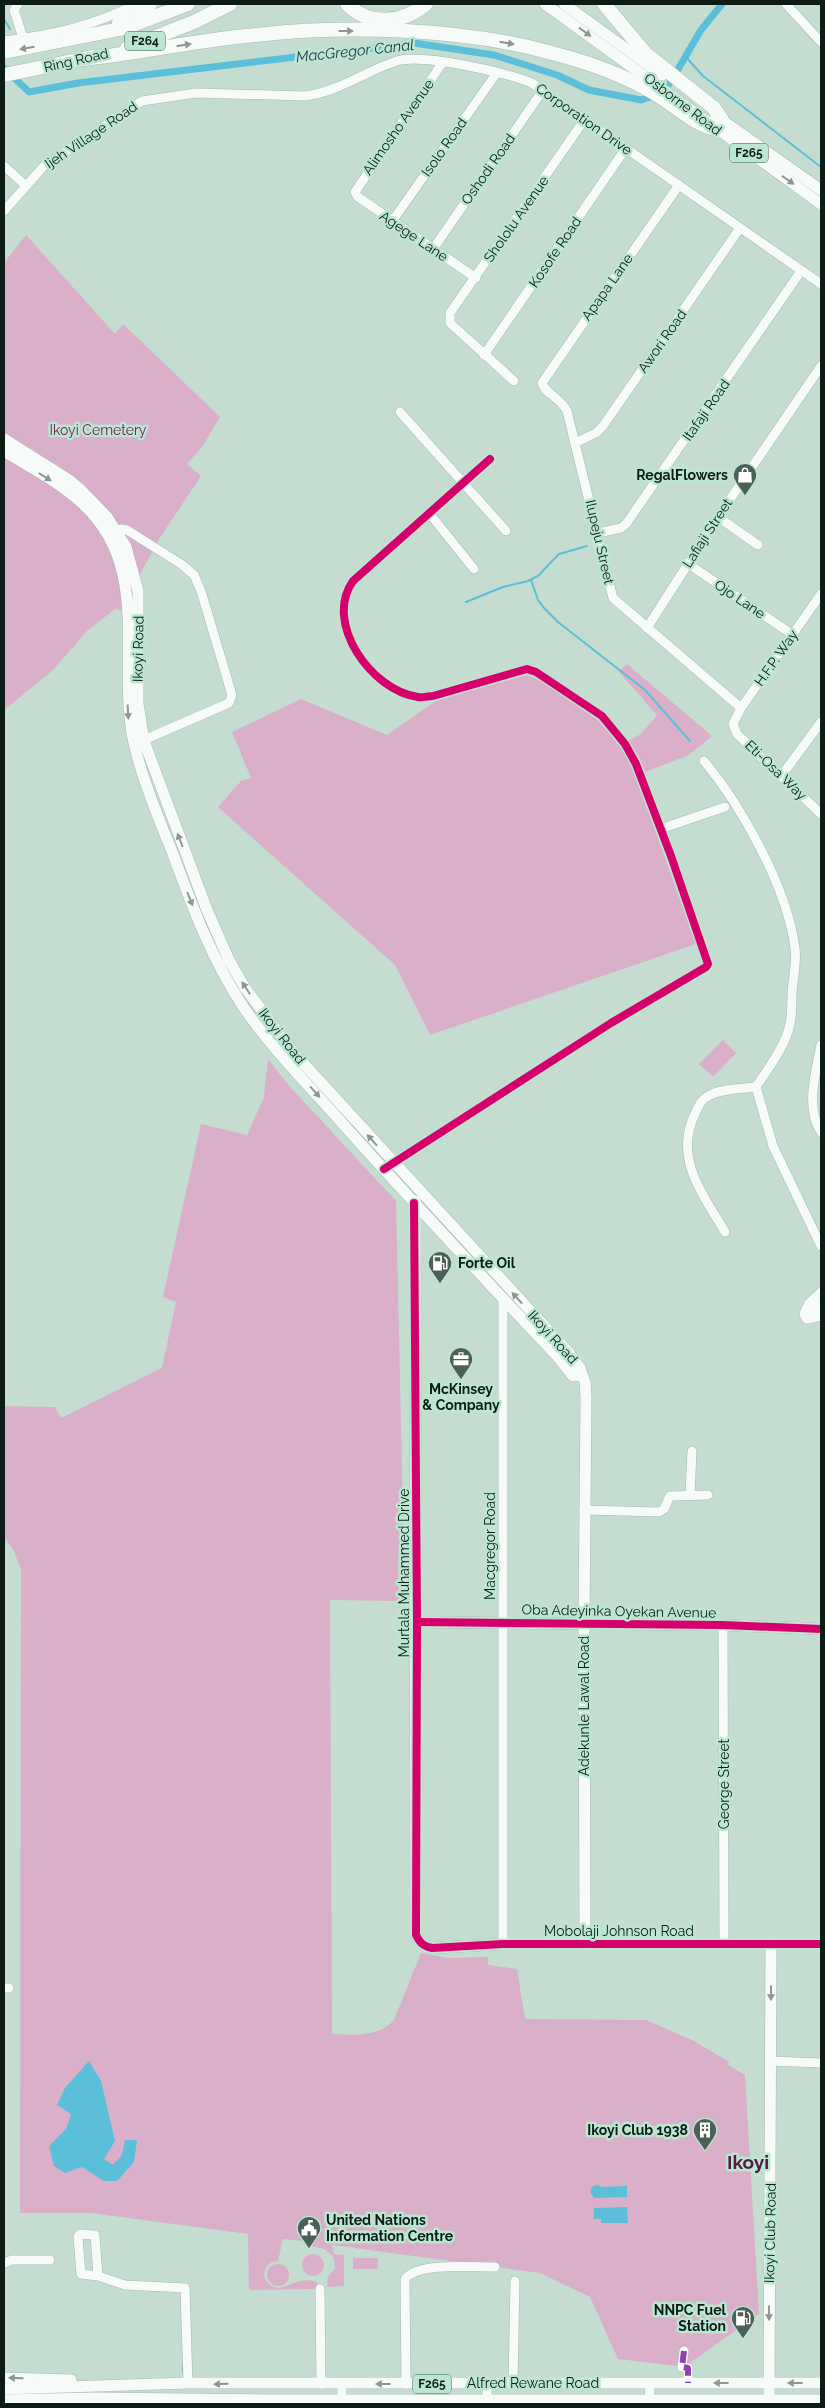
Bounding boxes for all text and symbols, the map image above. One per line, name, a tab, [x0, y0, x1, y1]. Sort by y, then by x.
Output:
one-way arrow	[338, 27, 354, 35]
one-way arrow	[578, 27, 592, 37]
road number: F264	[125, 31, 165, 50]
water label: MacGregor Canal	[295, 36, 415, 66]
one-way arrow	[500, 40, 516, 48]
one-way arrow	[176, 41, 192, 49]
one-way arrow	[18, 45, 34, 53]
street label: Ring Road	[42, 45, 110, 75]
street label: Osborne Road	[641, 70, 725, 138]
street label: Alimosho Avenue	[359, 76, 437, 178]
street label: Corporation Drive	[533, 80, 635, 158]
street label: Ijeh Village Road	[42, 98, 140, 172]
street label: Isolo Road	[418, 115, 470, 179]
street label: Oshodi Road	[458, 131, 518, 207]
road number: F265	[730, 144, 768, 162]
street label: Shololu Avenue	[480, 173, 552, 265]
one-way arrow	[781, 175, 794, 185]
street label: Agege Lane	[377, 207, 451, 265]
street label: Kosofe Road	[526, 214, 584, 290]
street label: Apapa Lane	[578, 251, 636, 323]
street label: Awori Road	[634, 306, 690, 376]
street label: Itafaji Road	[679, 376, 733, 444]
park label: Ikoyi Cemetery	[50, 422, 147, 438]
shop icon: RegalFlowers	[732, 462, 758, 496]
place label: RegalFlowers	[636, 467, 728, 483]
one-way arrow	[39, 472, 52, 481]
street label: Lafiaji Street	[679, 495, 735, 570]
street label: Ilupeju Street	[582, 498, 618, 586]
street label: Ojo Lane	[712, 576, 768, 622]
street label: Ikoyi Road	[129, 616, 147, 682]
street label: H.F.P. Way	[751, 627, 801, 689]
one-way arrow	[125, 704, 133, 720]
street label: Eti-Osa Way	[742, 737, 810, 803]
one-way arrow	[176, 832, 183, 847]
one-way arrow	[186, 892, 194, 907]
one-way arrow	[241, 981, 250, 994]
street label: Ikoyi Road	[255, 1005, 309, 1067]
one-way arrow	[309, 1086, 321, 1098]
one-way arrow	[366, 1133, 377, 1146]
fuel station icon: Forte Oil	[427, 1250, 453, 1284]
place label: Forte Oil	[458, 1255, 516, 1271]
one-way arrow	[511, 1292, 523, 1304]
street label: Ikoyi Road	[525, 1307, 581, 1367]
office icon: McKinsey & Company	[448, 1346, 474, 1380]
place label: McKinsey & Company	[422, 1381, 500, 1413]
street label: Murtala Muhammed Drive	[396, 1489, 412, 1657]
street label: Macgregor Road	[482, 1492, 498, 1600]
street label: Oba Adeyinka Oyekan Avenue	[522, 1601, 716, 1621]
street label: Adekunle Lawal Road	[576, 1636, 592, 1776]
street label: George Street	[716, 1738, 732, 1829]
street label: Mobolaji Johnson Road	[544, 1923, 694, 1939]
one-way arrow	[767, 1985, 775, 2001]
building icon: Ikoyi Club 1938	[692, 2117, 718, 2151]
place label: Ikoyi Club 1938	[587, 2122, 688, 2138]
district label: Ikoyi	[727, 2151, 769, 2173]
street label: Ikoyi Club Road	[761, 2183, 779, 2283]
place label: United Nations Information Centre	[326, 2212, 454, 2244]
public building icon: United Nations Information Centre	[296, 2215, 322, 2249]
place label: NNPC Fuel Station	[654, 2302, 727, 2334]
fuel station icon: NNPC Fuel Station	[730, 2305, 756, 2339]
one-way arrow	[765, 2305, 773, 2321]
one-way arrow	[8, 2374, 24, 2382]
road number: F265	[413, 2374, 451, 2394]
street label: Alfred Rewane Road	[467, 2375, 599, 2391]
one-way arrow	[712, 2379, 728, 2387]
one-way arrow	[787, 2379, 803, 2387]
one-way arrow	[212, 2380, 228, 2388]
one-way arrow	[375, 2380, 391, 2388]

